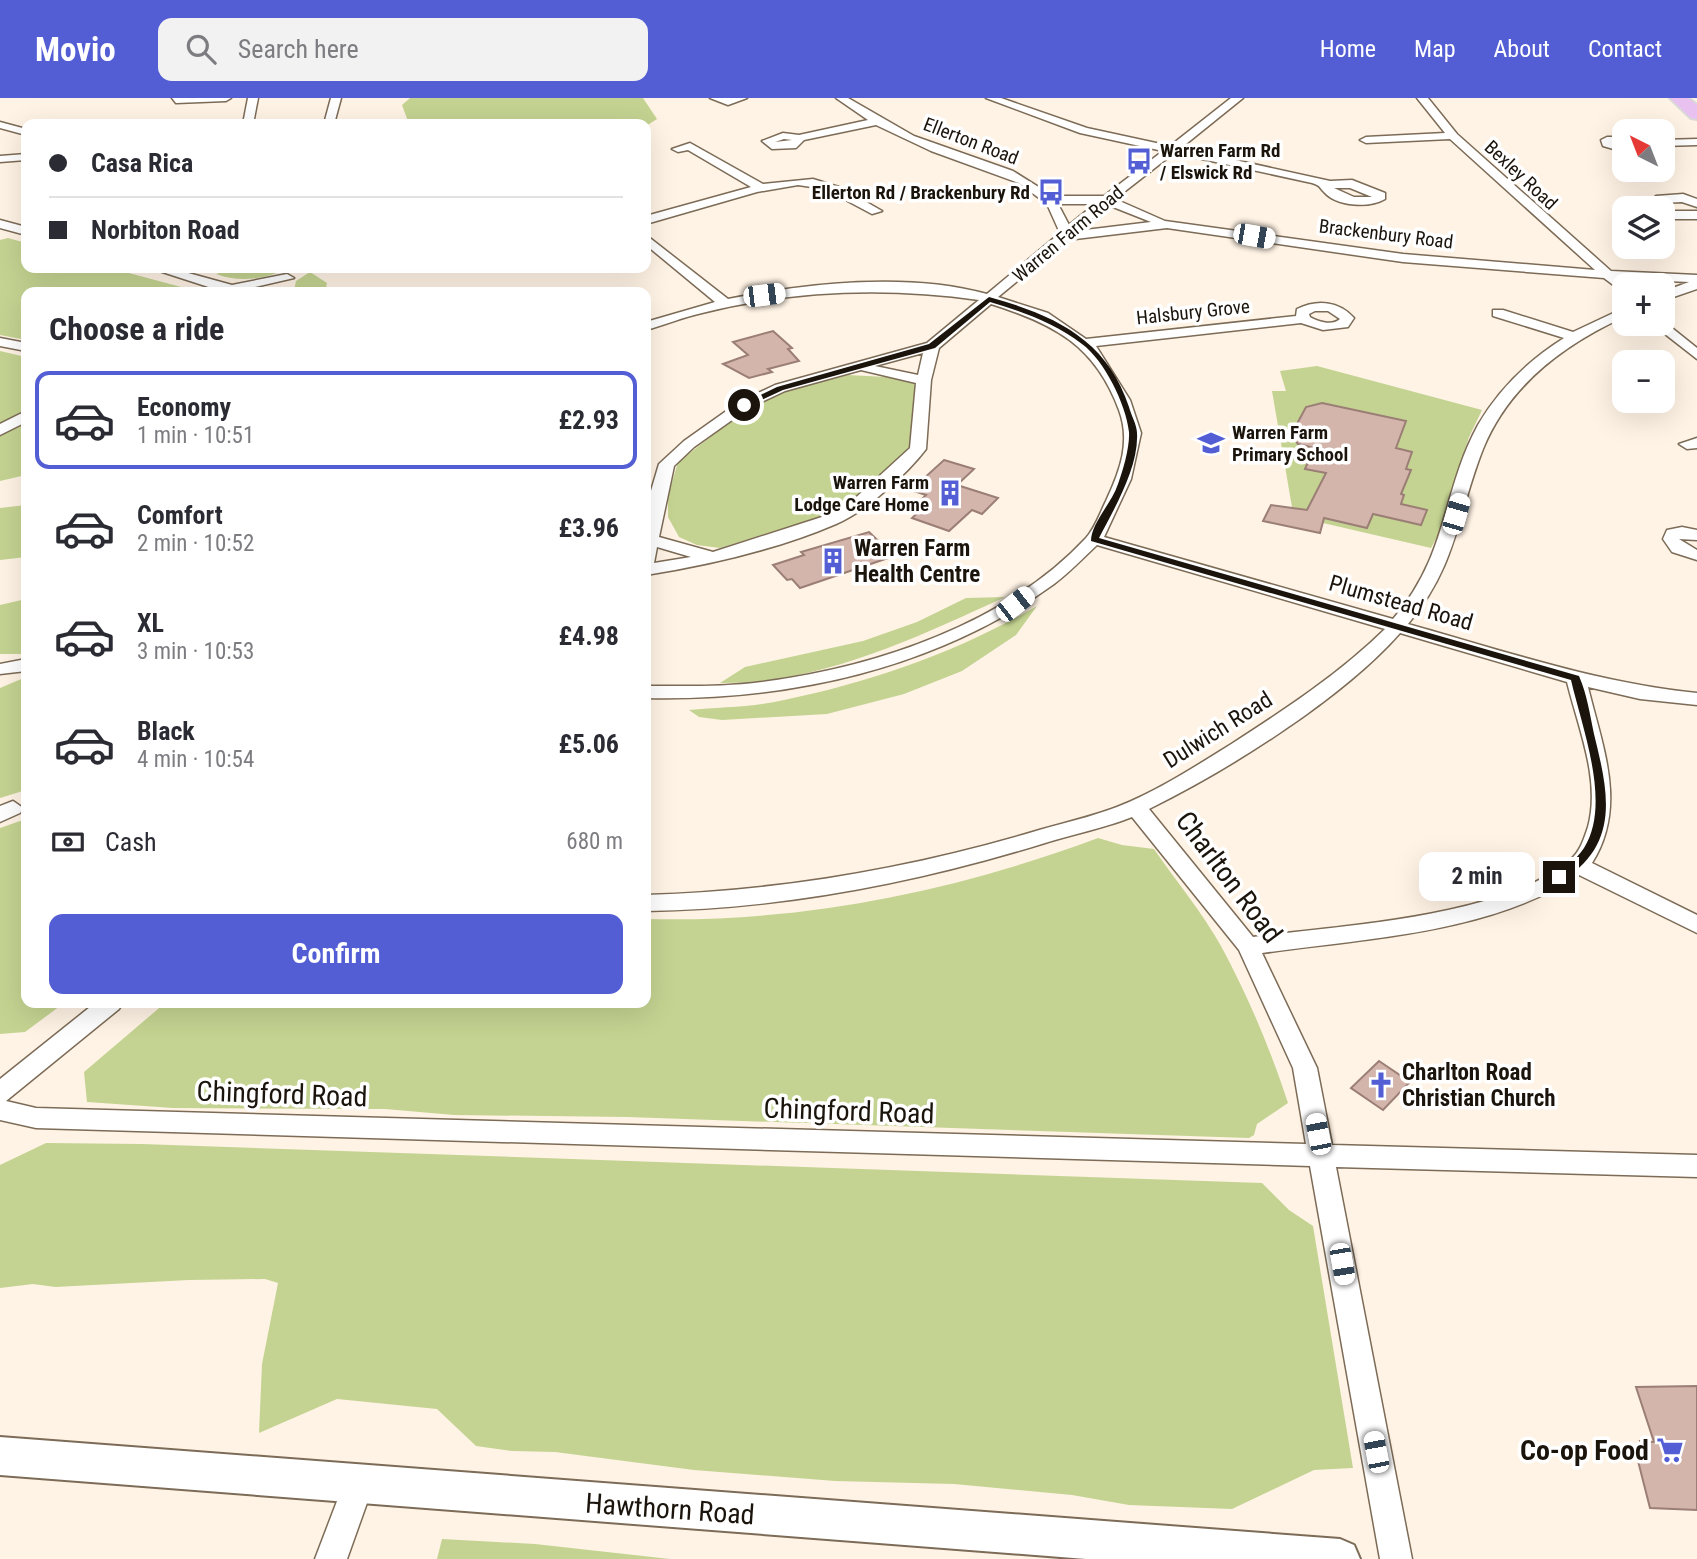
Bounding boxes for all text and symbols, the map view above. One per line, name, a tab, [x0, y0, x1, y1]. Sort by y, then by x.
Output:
search box	[158, 18, 648, 81]
text: Movio	[35, 30, 116, 69]
icon: search	[182, 30, 220, 68]
text: Search here	[238, 34, 359, 64]
text: Home	[1320, 35, 1376, 63]
text: Map	[1414, 35, 1456, 63]
text: About	[1494, 35, 1550, 63]
text: Contact	[1588, 35, 1662, 63]
street label: Ellerton Road	[920, 112, 1022, 170]
north arrow	[1612, 119, 1675, 182]
map controls	[1612, 119, 1675, 413]
street label: Bexley Road	[1480, 135, 1562, 215]
place label: Warren Farm Rd / Elswick Rd	[1159, 139, 1281, 184]
bus stop icon: Warren Farm Rd / Elswick Rd	[1124, 146, 1154, 176]
text: Casa Rica	[91, 148, 193, 178]
bus stop icon: Ellerton Rd / Brackenbury Rd	[1036, 177, 1066, 207]
place label: Ellerton Rd / Brackenbury Rd	[812, 181, 1030, 204]
street label: Warren Farm Road	[1008, 181, 1128, 287]
button: layers	[1612, 196, 1675, 259]
street label: Brackenbury Road	[1318, 214, 1454, 254]
text: Norbiton Road	[91, 215, 240, 245]
car	[1232, 222, 1277, 250]
button: +	[1612, 273, 1675, 336]
car	[742, 282, 787, 308]
street label: Halsbury Grove	[1135, 295, 1251, 329]
text: Choose a ride	[49, 310, 224, 348]
button: −	[1612, 350, 1675, 413]
icon: car	[53, 389, 116, 452]
route start	[728, 389, 760, 421]
text: Economy	[137, 392, 231, 422]
text: £2.93	[558, 405, 619, 435]
place label: Warren Farm Primary School	[1232, 421, 1348, 466]
text: 1 min · 10:51	[137, 422, 254, 449]
school or university icon: Warren Farm Primary School	[1196, 428, 1226, 458]
place label: Warren Farm Lodge Care Home	[794, 471, 929, 516]
building icon: Warren Farm Lodge Care Home	[935, 478, 965, 508]
car	[1441, 491, 1472, 537]
icon: car	[53, 497, 116, 560]
text: Comfort	[137, 500, 223, 530]
text: £3.96	[558, 513, 619, 543]
text: 2 min · 10:52	[137, 530, 254, 557]
place label: Warren Farm Health Centre	[854, 535, 980, 588]
building icon: Warren Farm Health Centre	[818, 546, 848, 576]
street label: Plumstead Road	[1326, 570, 1476, 636]
car	[992, 583, 1039, 625]
icon: car	[53, 605, 116, 668]
text: XL	[137, 608, 164, 638]
text: £4.98	[558, 621, 619, 651]
text: 3 min · 10:53	[137, 638, 254, 665]
street label: Dulwich Road	[1159, 686, 1277, 774]
icon: car	[53, 713, 116, 776]
text: Black	[137, 716, 195, 746]
text: £5.06	[558, 729, 619, 759]
text: 4 min · 10:54	[137, 746, 254, 773]
street label: Charlton Road	[1169, 805, 1289, 949]
icon: cash	[49, 823, 87, 861]
text: Cash	[105, 827, 157, 857]
text: 680 m	[566, 828, 623, 855]
callout: 2 min	[1419, 852, 1534, 902]
route end	[1543, 861, 1575, 893]
text: 2 min	[1451, 863, 1503, 890]
button: Confirm	[49, 914, 623, 994]
place label: Charlton Road Christian Church	[1402, 1059, 1556, 1112]
church icon: Charlton Road Christian Church	[1366, 1070, 1396, 1100]
street label: Chingford Road	[196, 1075, 368, 1113]
street label: Chingford Road	[763, 1092, 935, 1130]
car	[1304, 1111, 1333, 1157]
car	[1329, 1241, 1356, 1287]
car	[1362, 1429, 1391, 1475]
place label: Co-op Food	[1520, 1434, 1649, 1467]
supermarket icon: Co-op Food	[1655, 1435, 1685, 1465]
street label: Hawthorn Road	[584, 1487, 756, 1531]

